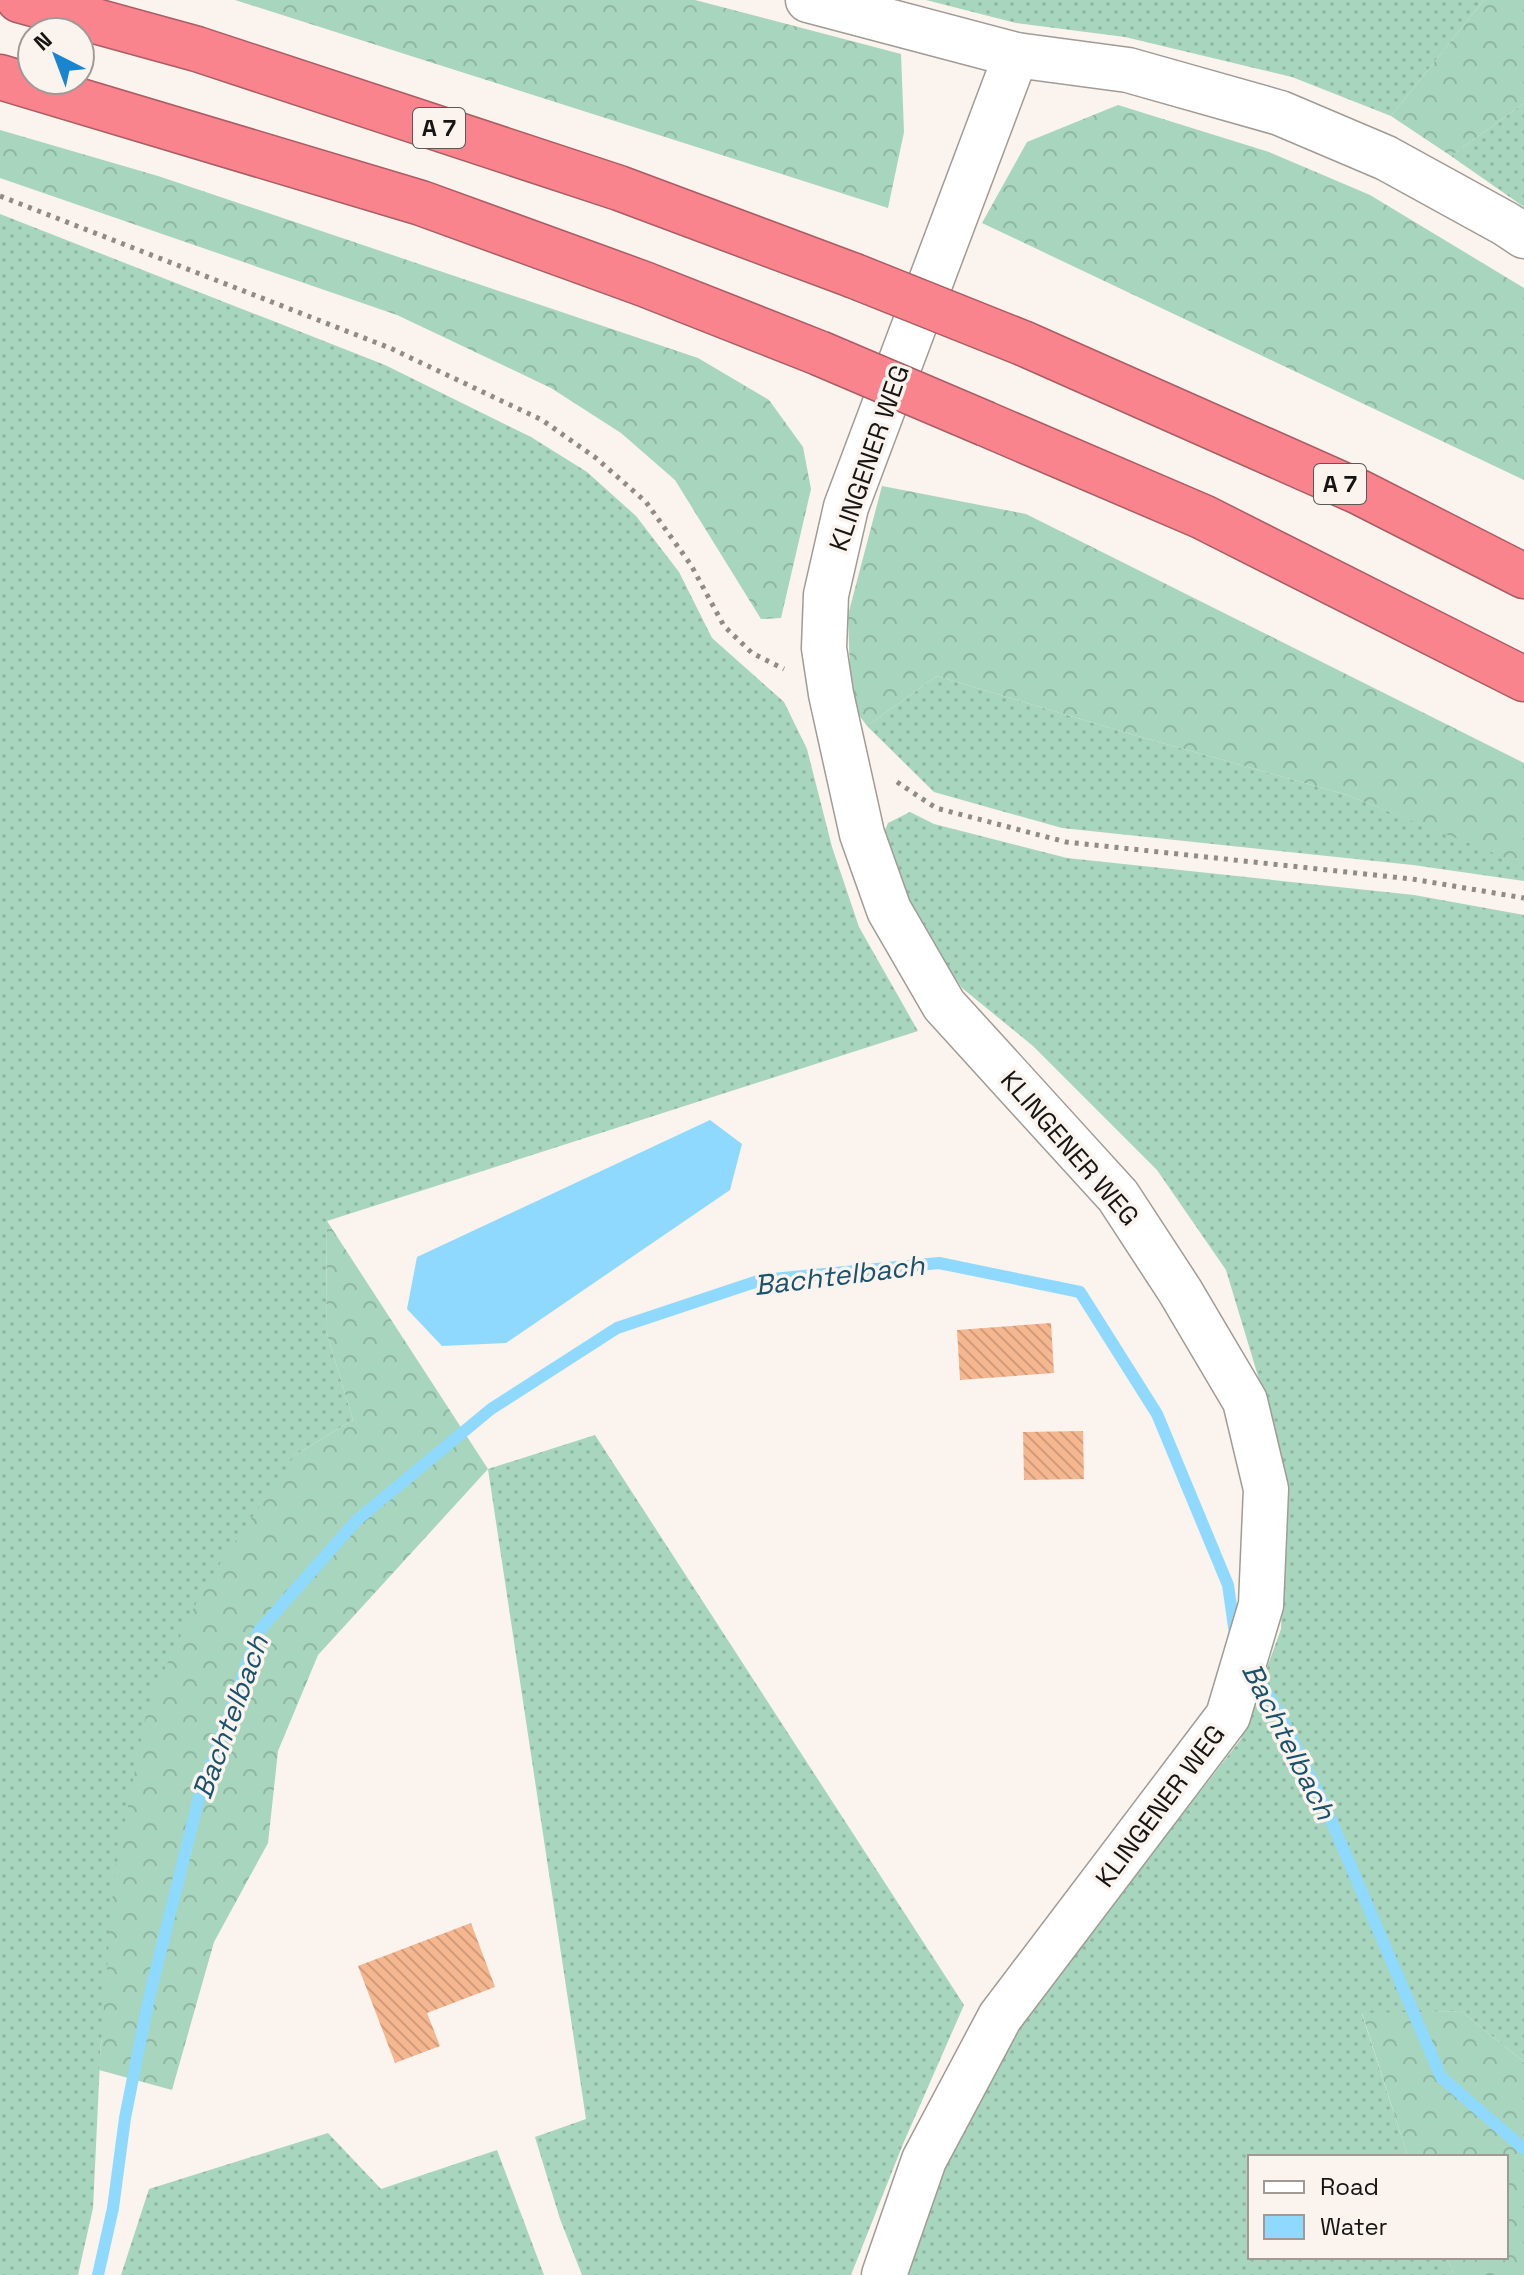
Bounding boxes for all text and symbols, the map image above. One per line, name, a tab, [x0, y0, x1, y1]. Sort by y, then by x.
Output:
north arrow	[16, 16, 96, 96]
text: N	[28, 26, 57, 56]
road number: A 7	[413, 108, 465, 148]
street label: KLINGENER WEG	[821, 360, 917, 556]
road number: A 7	[1314, 464, 1366, 504]
street label: KLINGENER WEG	[993, 1063, 1147, 1233]
water label: Bachtelbach	[752, 1247, 927, 1303]
water label: Bachtelbach	[184, 1630, 276, 1804]
water label: Bachtelbach	[1234, 1657, 1344, 1826]
street label: KLINGENER WEG	[1088, 1718, 1232, 1894]
legend	[1248, 2155, 1508, 2259]
text: Road	[1320, 2171, 1379, 2202]
text: Water	[1320, 2211, 1388, 2242]

